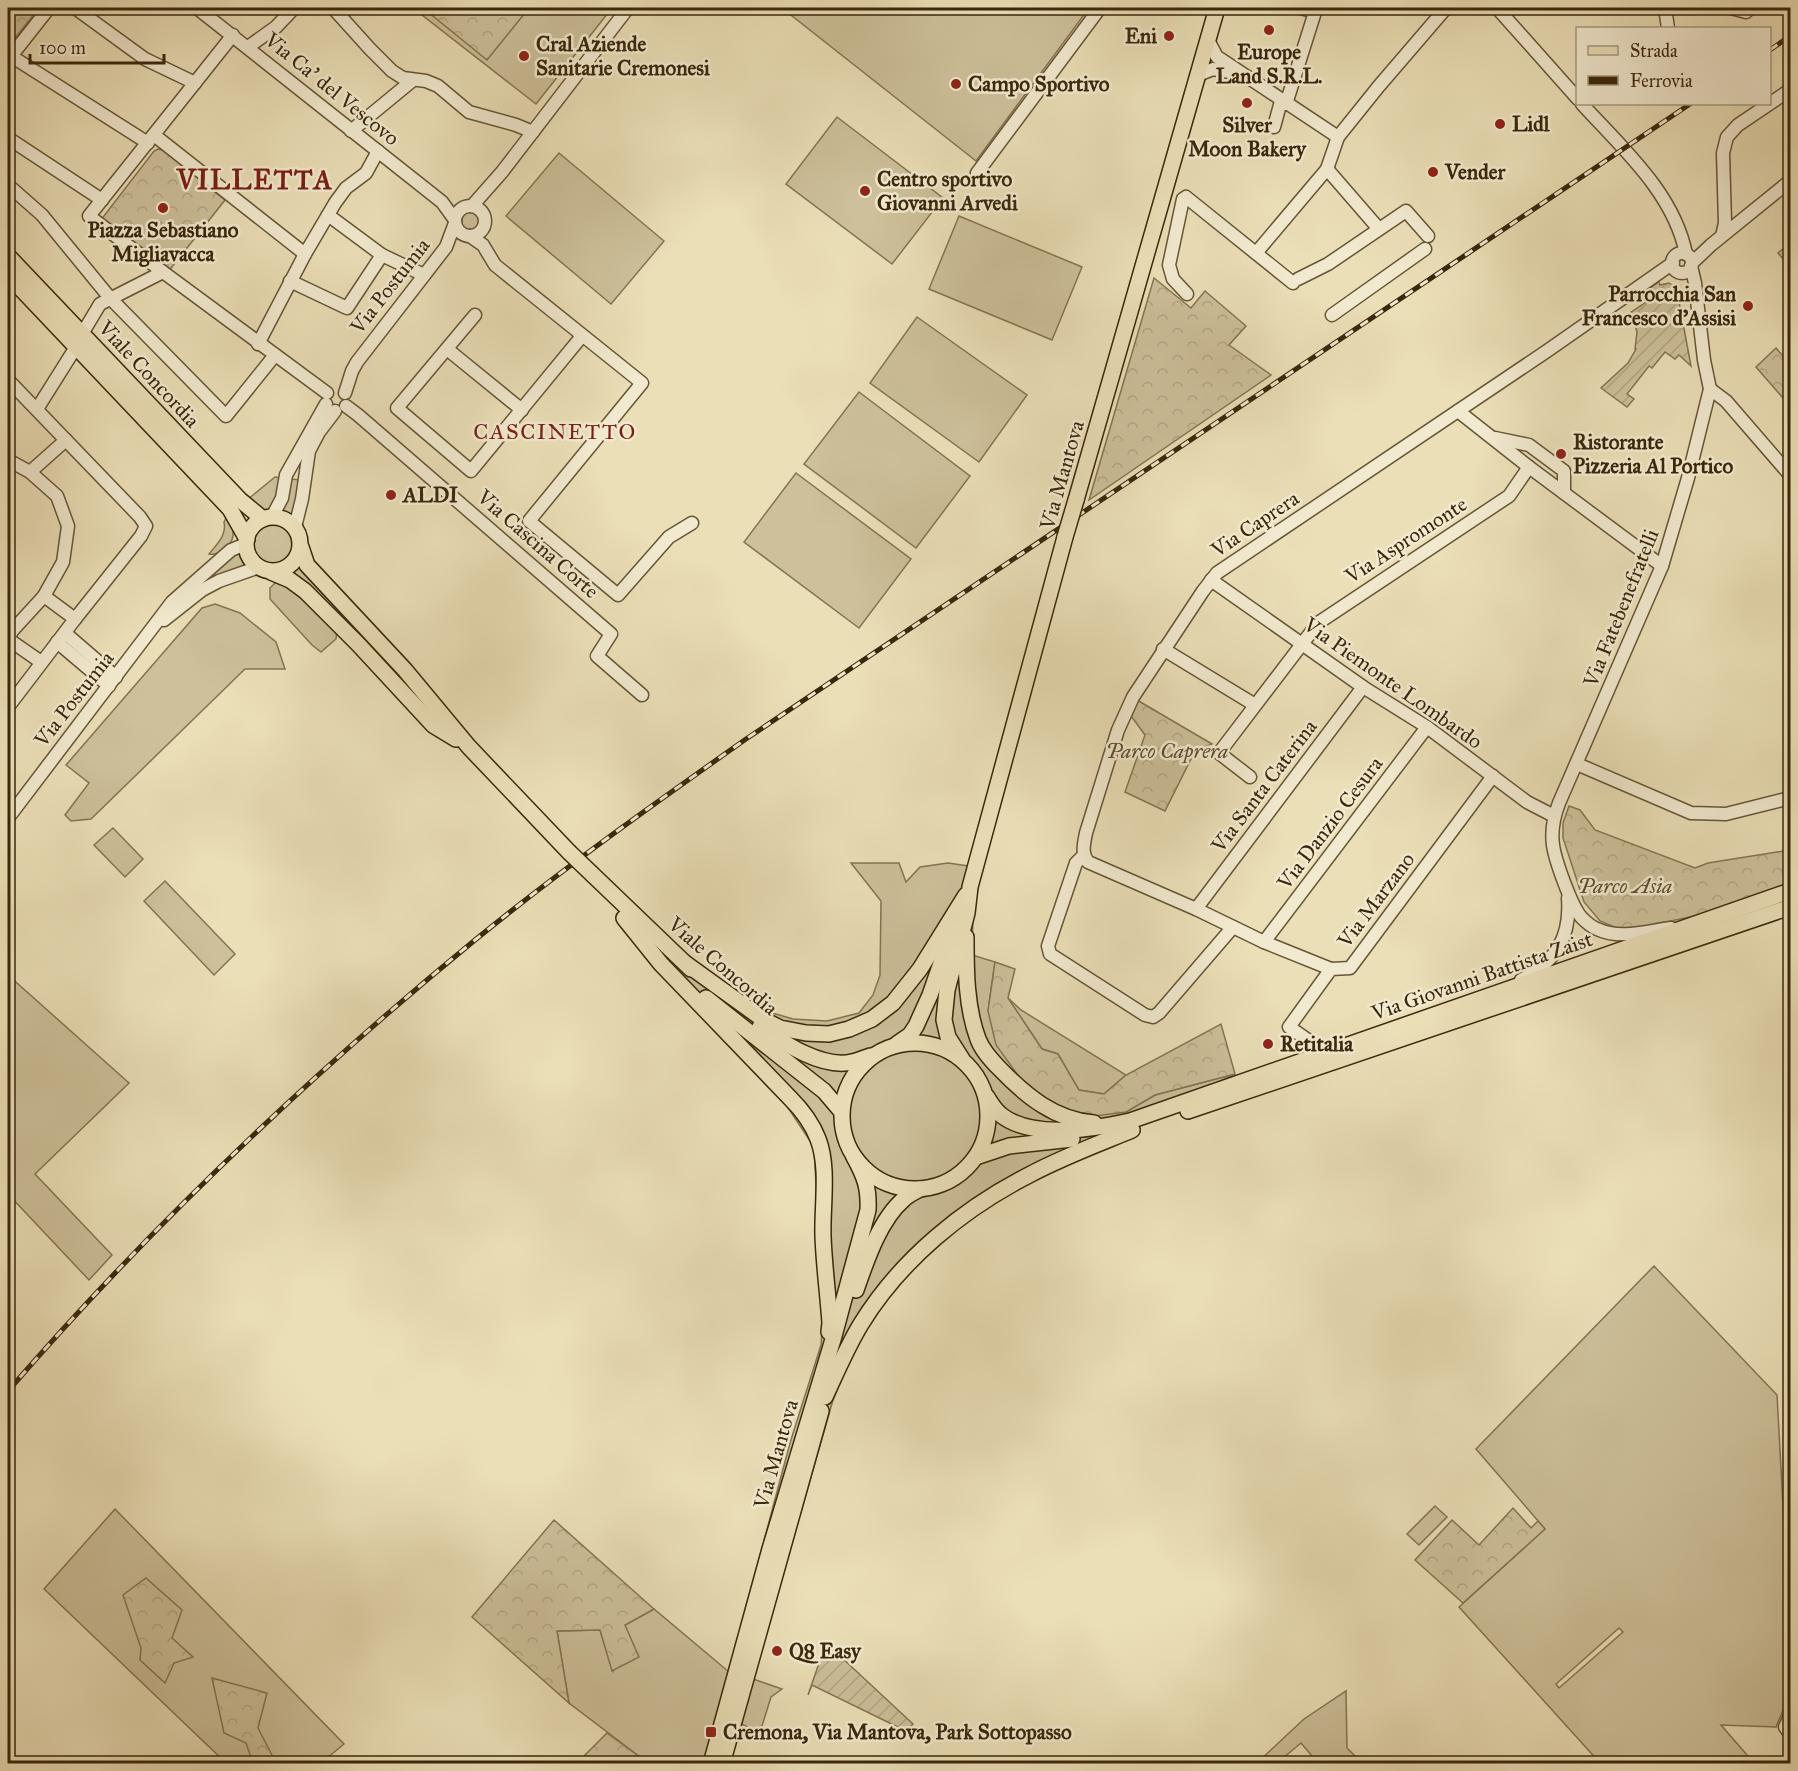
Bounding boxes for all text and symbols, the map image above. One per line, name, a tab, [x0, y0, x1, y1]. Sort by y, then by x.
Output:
place label: Eni	[1125, 23, 1157, 49]
marker: Europe Land S.R.L.	[1262, 23, 1276, 37]
street label: Via Ca' del Vescovo	[259, 26, 405, 151]
scale bar	[30, 27, 164, 65]
legend	[1576, 27, 1771, 105]
marker: Eni	[1162, 29, 1176, 43]
place label: Cral Aziende Sanitarie Cremonesi	[536, 31, 710, 81]
text: 100 m	[39, 37, 86, 59]
place label: Europe Land S.R.L.	[1216, 39, 1322, 89]
text: Strada	[1630, 40, 1678, 62]
marker: Cral Aziende Sanitarie Cremonesi	[517, 49, 531, 63]
text: Ferrovia	[1630, 70, 1693, 92]
place label: Campo Sportivo	[968, 71, 1110, 97]
marker: Campo Sportivo	[949, 77, 963, 91]
marker: Silver Moon Bakery	[1240, 96, 1254, 110]
place label: Lidl	[1512, 111, 1551, 137]
place label: Silver Moon Bakery	[1188, 112, 1307, 162]
marker: Lidl	[1493, 117, 1507, 131]
place label: Vender	[1444, 159, 1507, 185]
district label: VILLETTA	[176, 163, 333, 196]
marker: Vender	[1426, 165, 1440, 179]
place label: Centro sportivo Giovanni Arvedi	[877, 166, 1018, 216]
marker: Centro sportivo Giovanni Arvedi	[858, 184, 872, 198]
marker: Piazza Sebastiano Migliavacca	[156, 201, 170, 215]
place label: Piazza Sebastiano Migliavacca	[87, 217, 239, 267]
street label: Via Postumia	[344, 233, 436, 340]
place label: Parrocchia San Francesco d'Assisi	[1582, 281, 1737, 331]
marker: Parrocchia San Francesco d'Assisi	[1741, 299, 1755, 313]
street label: Viale Concordia	[92, 314, 205, 433]
street label: Via Mantova	[1034, 417, 1090, 534]
district label: CASCINETTO	[473, 418, 637, 445]
place label: Ristorante Pizzeria Al Portico	[1573, 429, 1733, 479]
marker: Ristorante Pizzeria Al Portico	[1554, 447, 1568, 461]
place label: ALDI	[401, 482, 458, 508]
street label: Via Cascina Corte	[471, 483, 604, 604]
street label: Via Caprera	[1205, 485, 1304, 563]
marker: ALDI	[384, 488, 398, 502]
street label: Via Aspromonte	[1339, 491, 1472, 590]
street label: Via Fatebenefratelli	[1577, 525, 1665, 692]
street label: Via Piemonte Lombardo	[1298, 611, 1488, 755]
street label: Via Postumia	[28, 646, 120, 753]
street label: Via Santa Caterina	[1205, 714, 1323, 859]
park label: Parco Caprera	[1106, 738, 1228, 764]
street label: Via Danzio Cesura	[1271, 751, 1389, 895]
street label: Via Marzano	[1331, 847, 1420, 954]
park label: Parco Asia	[1578, 873, 1672, 899]
street label: Viale Concordia	[662, 911, 783, 1021]
street label: Via Giovanni Battista Zaist	[1367, 926, 1596, 1026]
place label: Retitalia	[1280, 1031, 1354, 1057]
marker: Retitalia	[1261, 1037, 1275, 1051]
street label: Via Mantova	[748, 1396, 804, 1513]
place label: Q8 Easy	[789, 1638, 862, 1664]
marker: Q8 Easy	[770, 1644, 784, 1658]
place label: Cremona, Via Mantova, Park Sottopasso	[723, 1719, 1072, 1745]
marker: Cremona, Via Mantova, Park Sottopasso	[704, 1725, 718, 1739]

